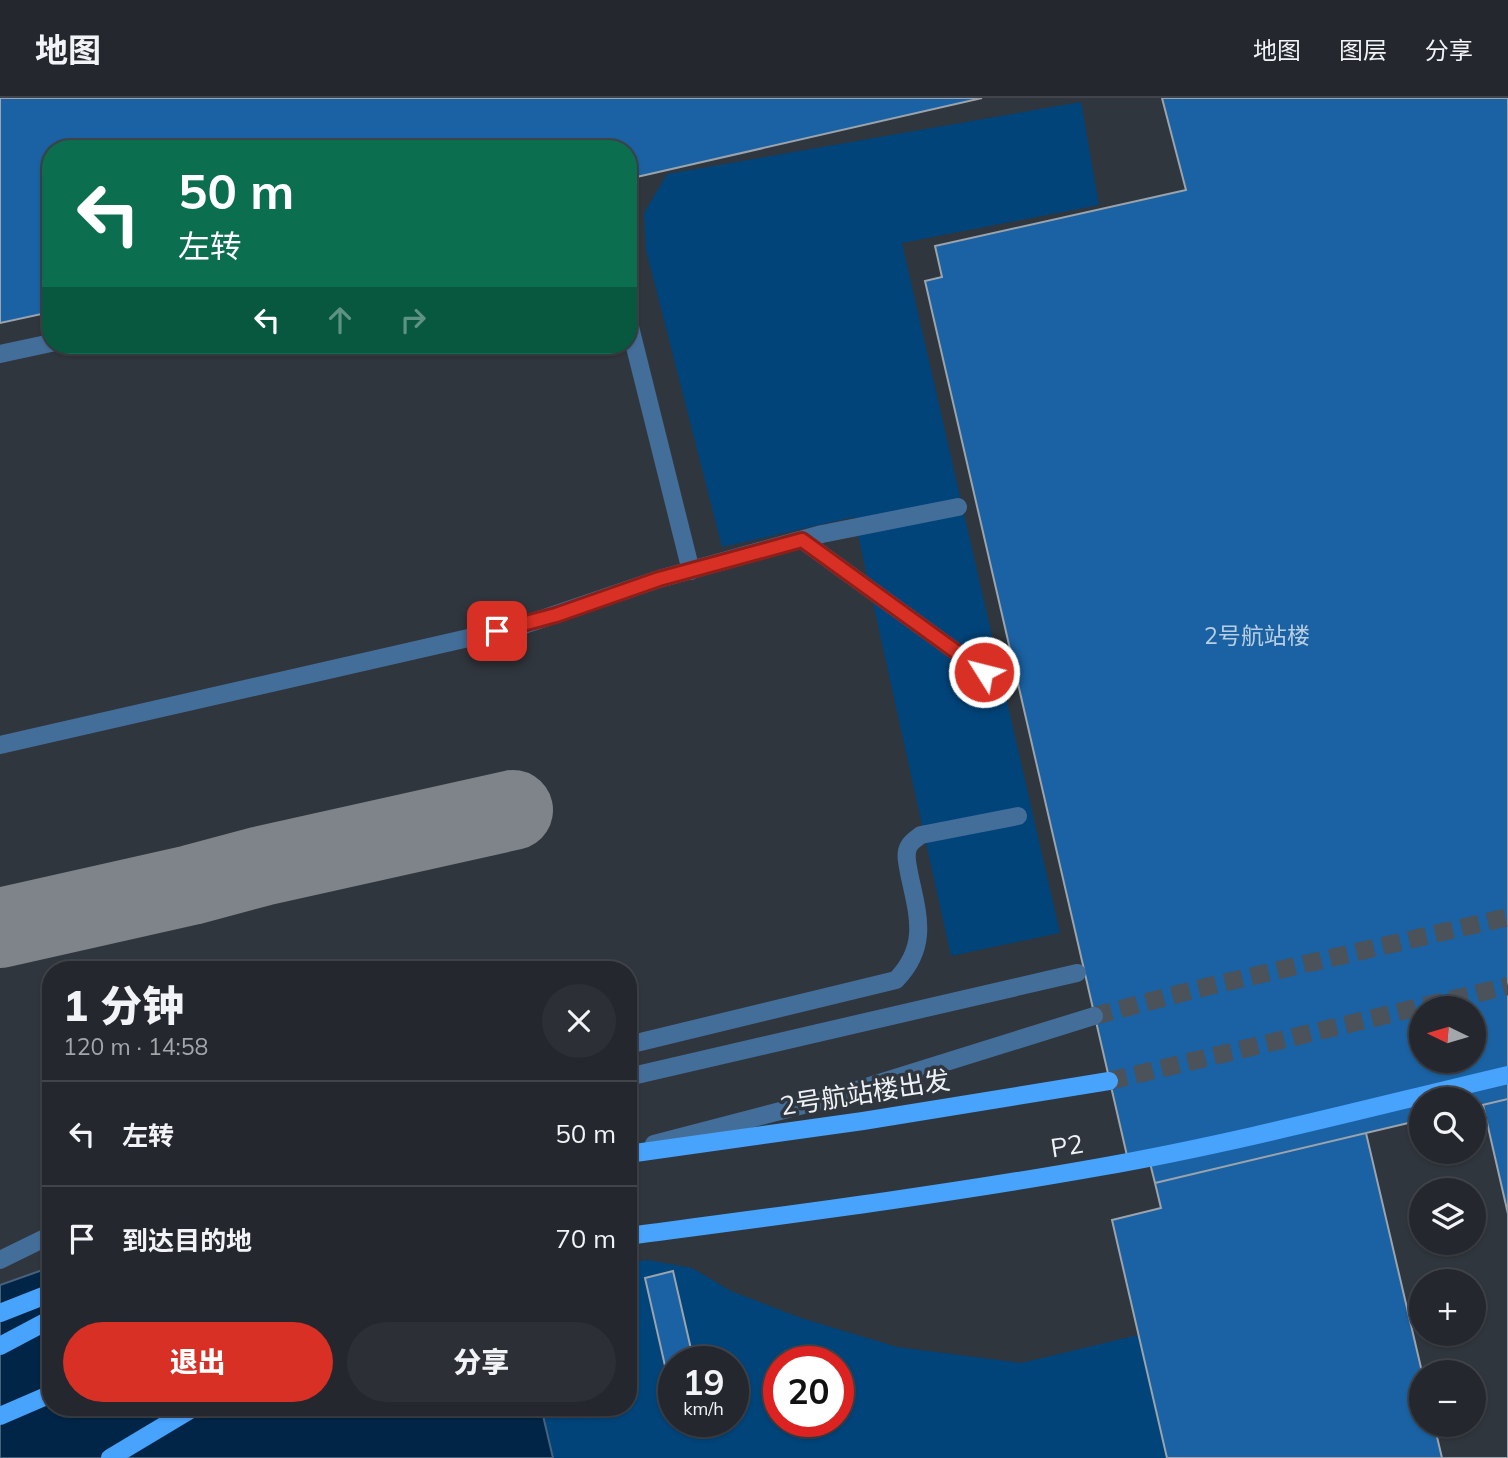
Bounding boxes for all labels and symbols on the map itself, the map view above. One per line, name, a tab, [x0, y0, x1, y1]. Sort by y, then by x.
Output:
pin	[467, 601, 527, 661]
house number: 2号航站楼	[1204, 621, 1310, 650]
position arrow	[947, 635, 1021, 709]
north arrow	[1409, 996, 1486, 1073]
street label: 2号航站楼出发	[778, 1063, 952, 1122]
street label: P2	[1048, 1127, 1086, 1164]
speed limit sign: 20	[763, 1346, 854, 1437]

